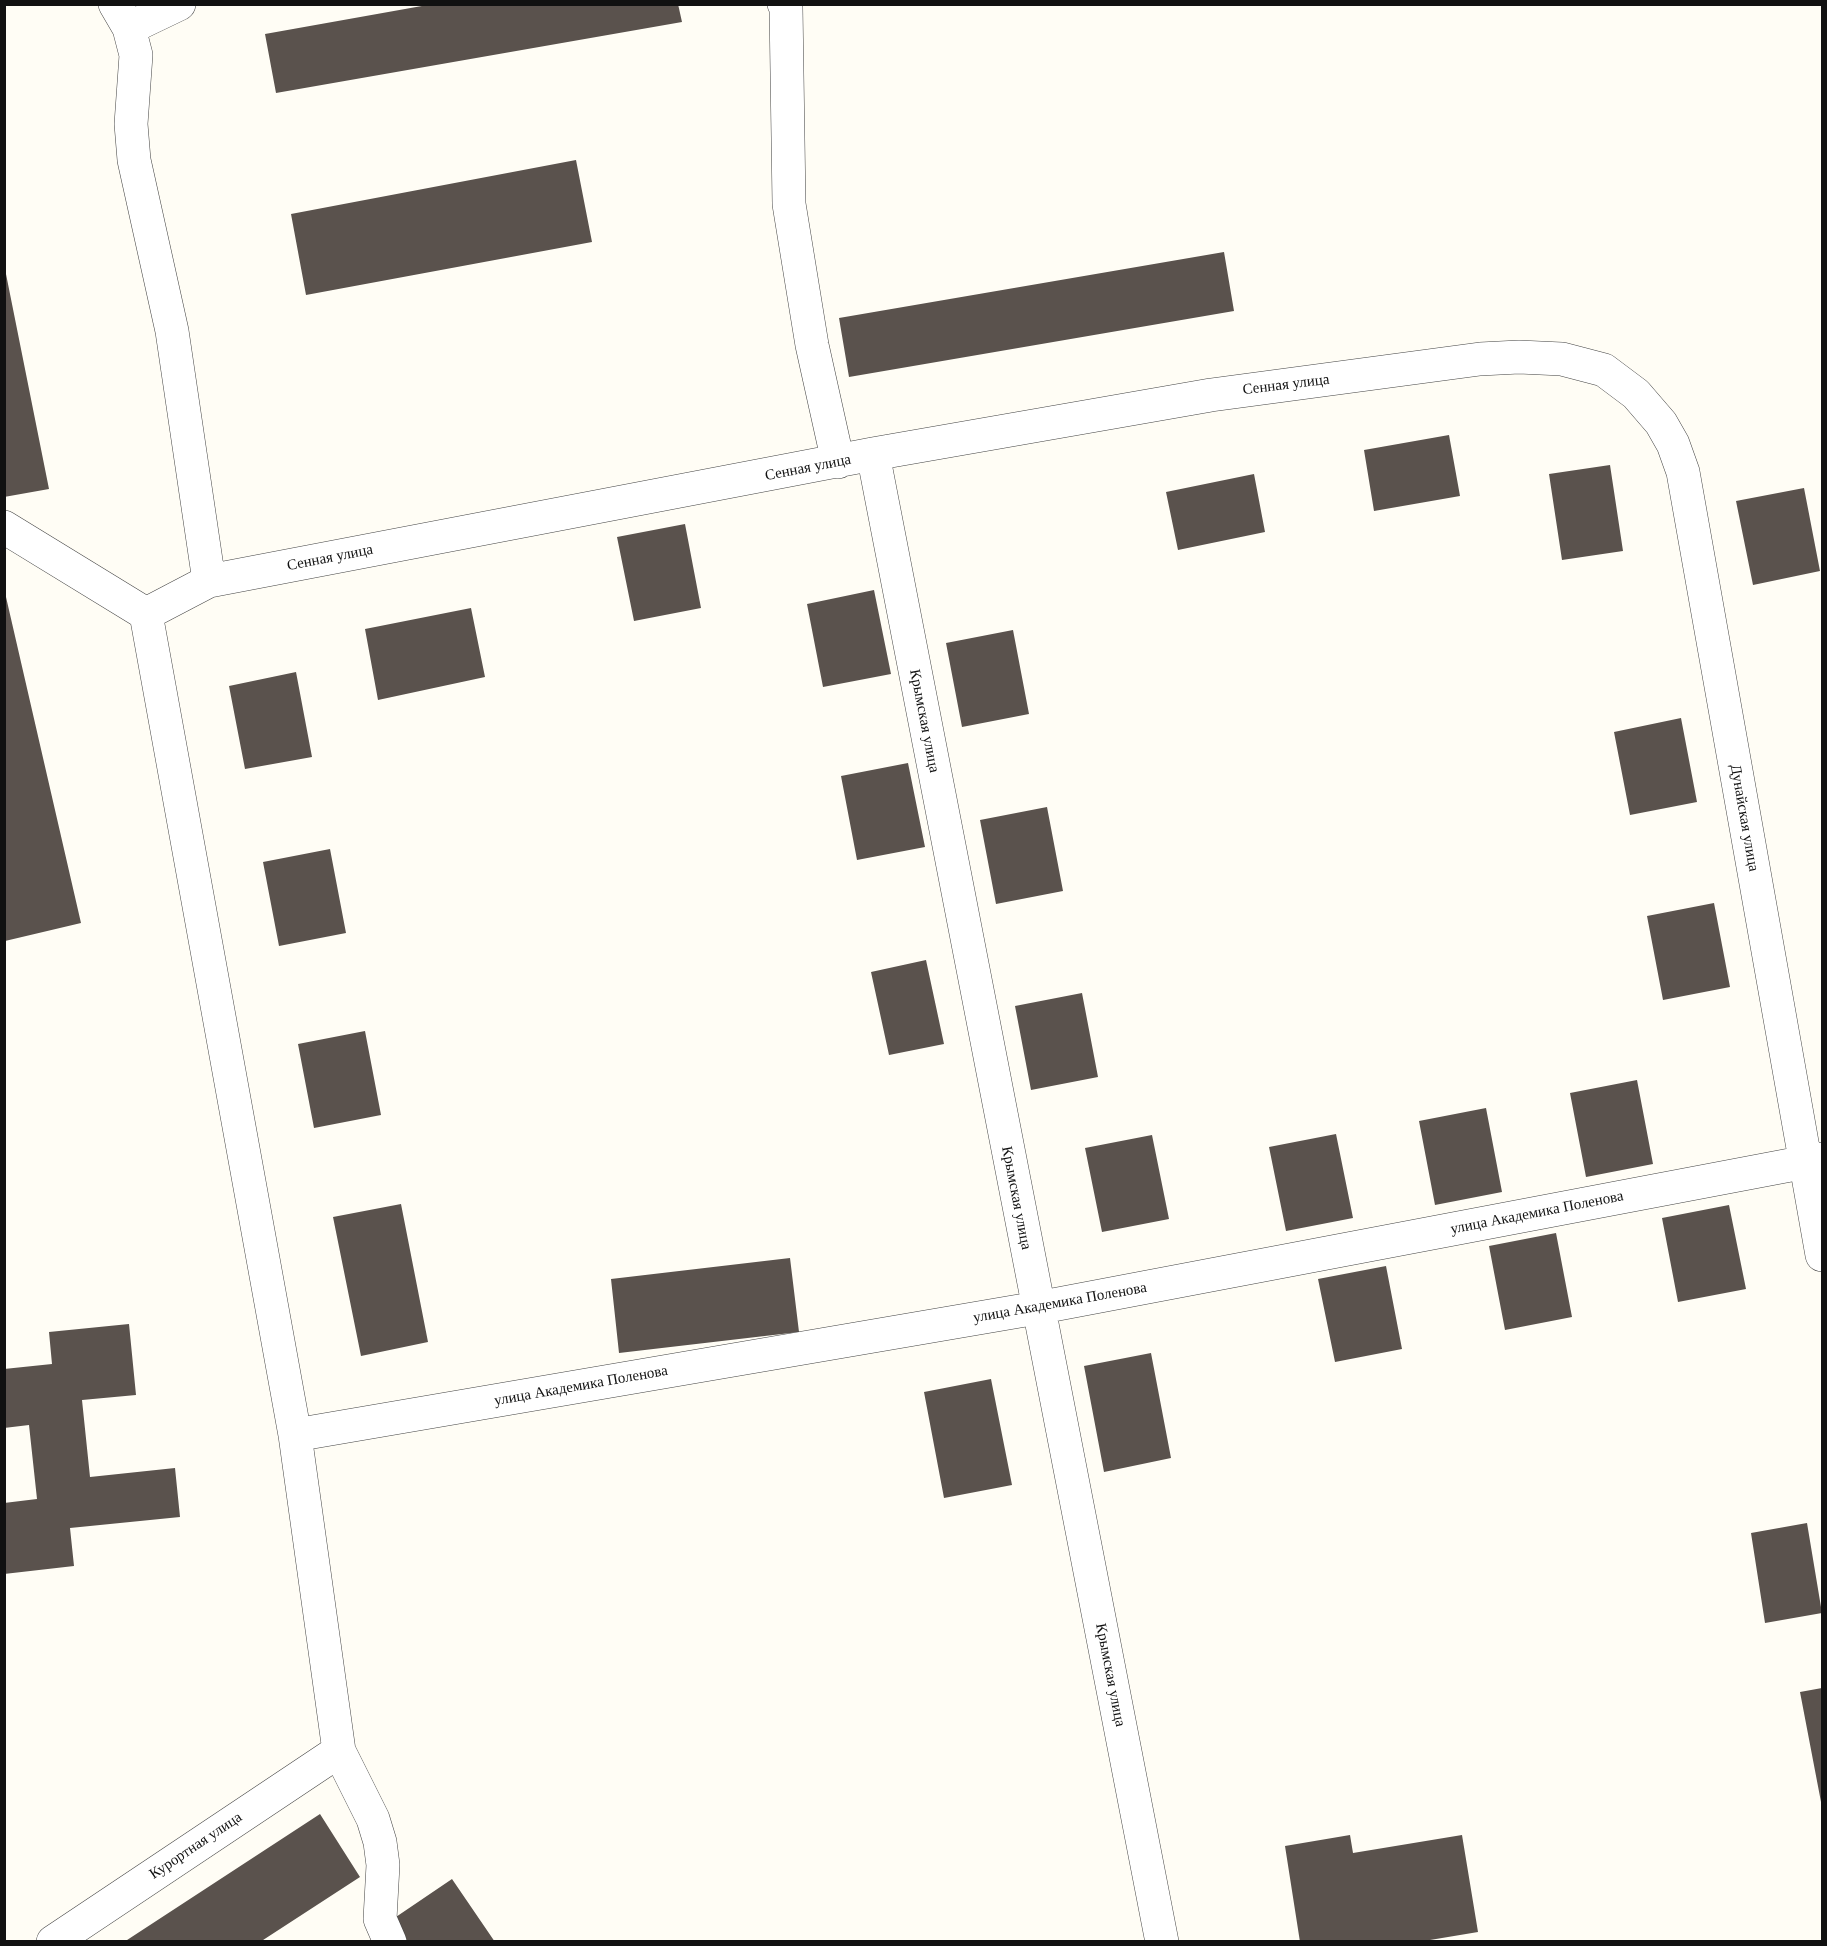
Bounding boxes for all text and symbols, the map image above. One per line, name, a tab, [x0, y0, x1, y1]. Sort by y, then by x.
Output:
street label: Сенная улица	[1242, 371, 1330, 399]
street label: Сенная улица	[763, 451, 853, 485]
street label: Сенная улица	[285, 541, 375, 575]
street label: Крымская улица	[905, 668, 943, 774]
street label: Дунайская улица	[1726, 763, 1762, 873]
street label: Крымская улица	[997, 1145, 1035, 1251]
street label: улица Академика Поленова	[1449, 1187, 1625, 1239]
street label: улица Академика Поленова	[972, 1279, 1148, 1327]
street label: улица Академика Поленова	[493, 1362, 669, 1410]
street label: Крымская улица	[1091, 1622, 1129, 1728]
street label: Курортная улица	[146, 1808, 246, 1884]

